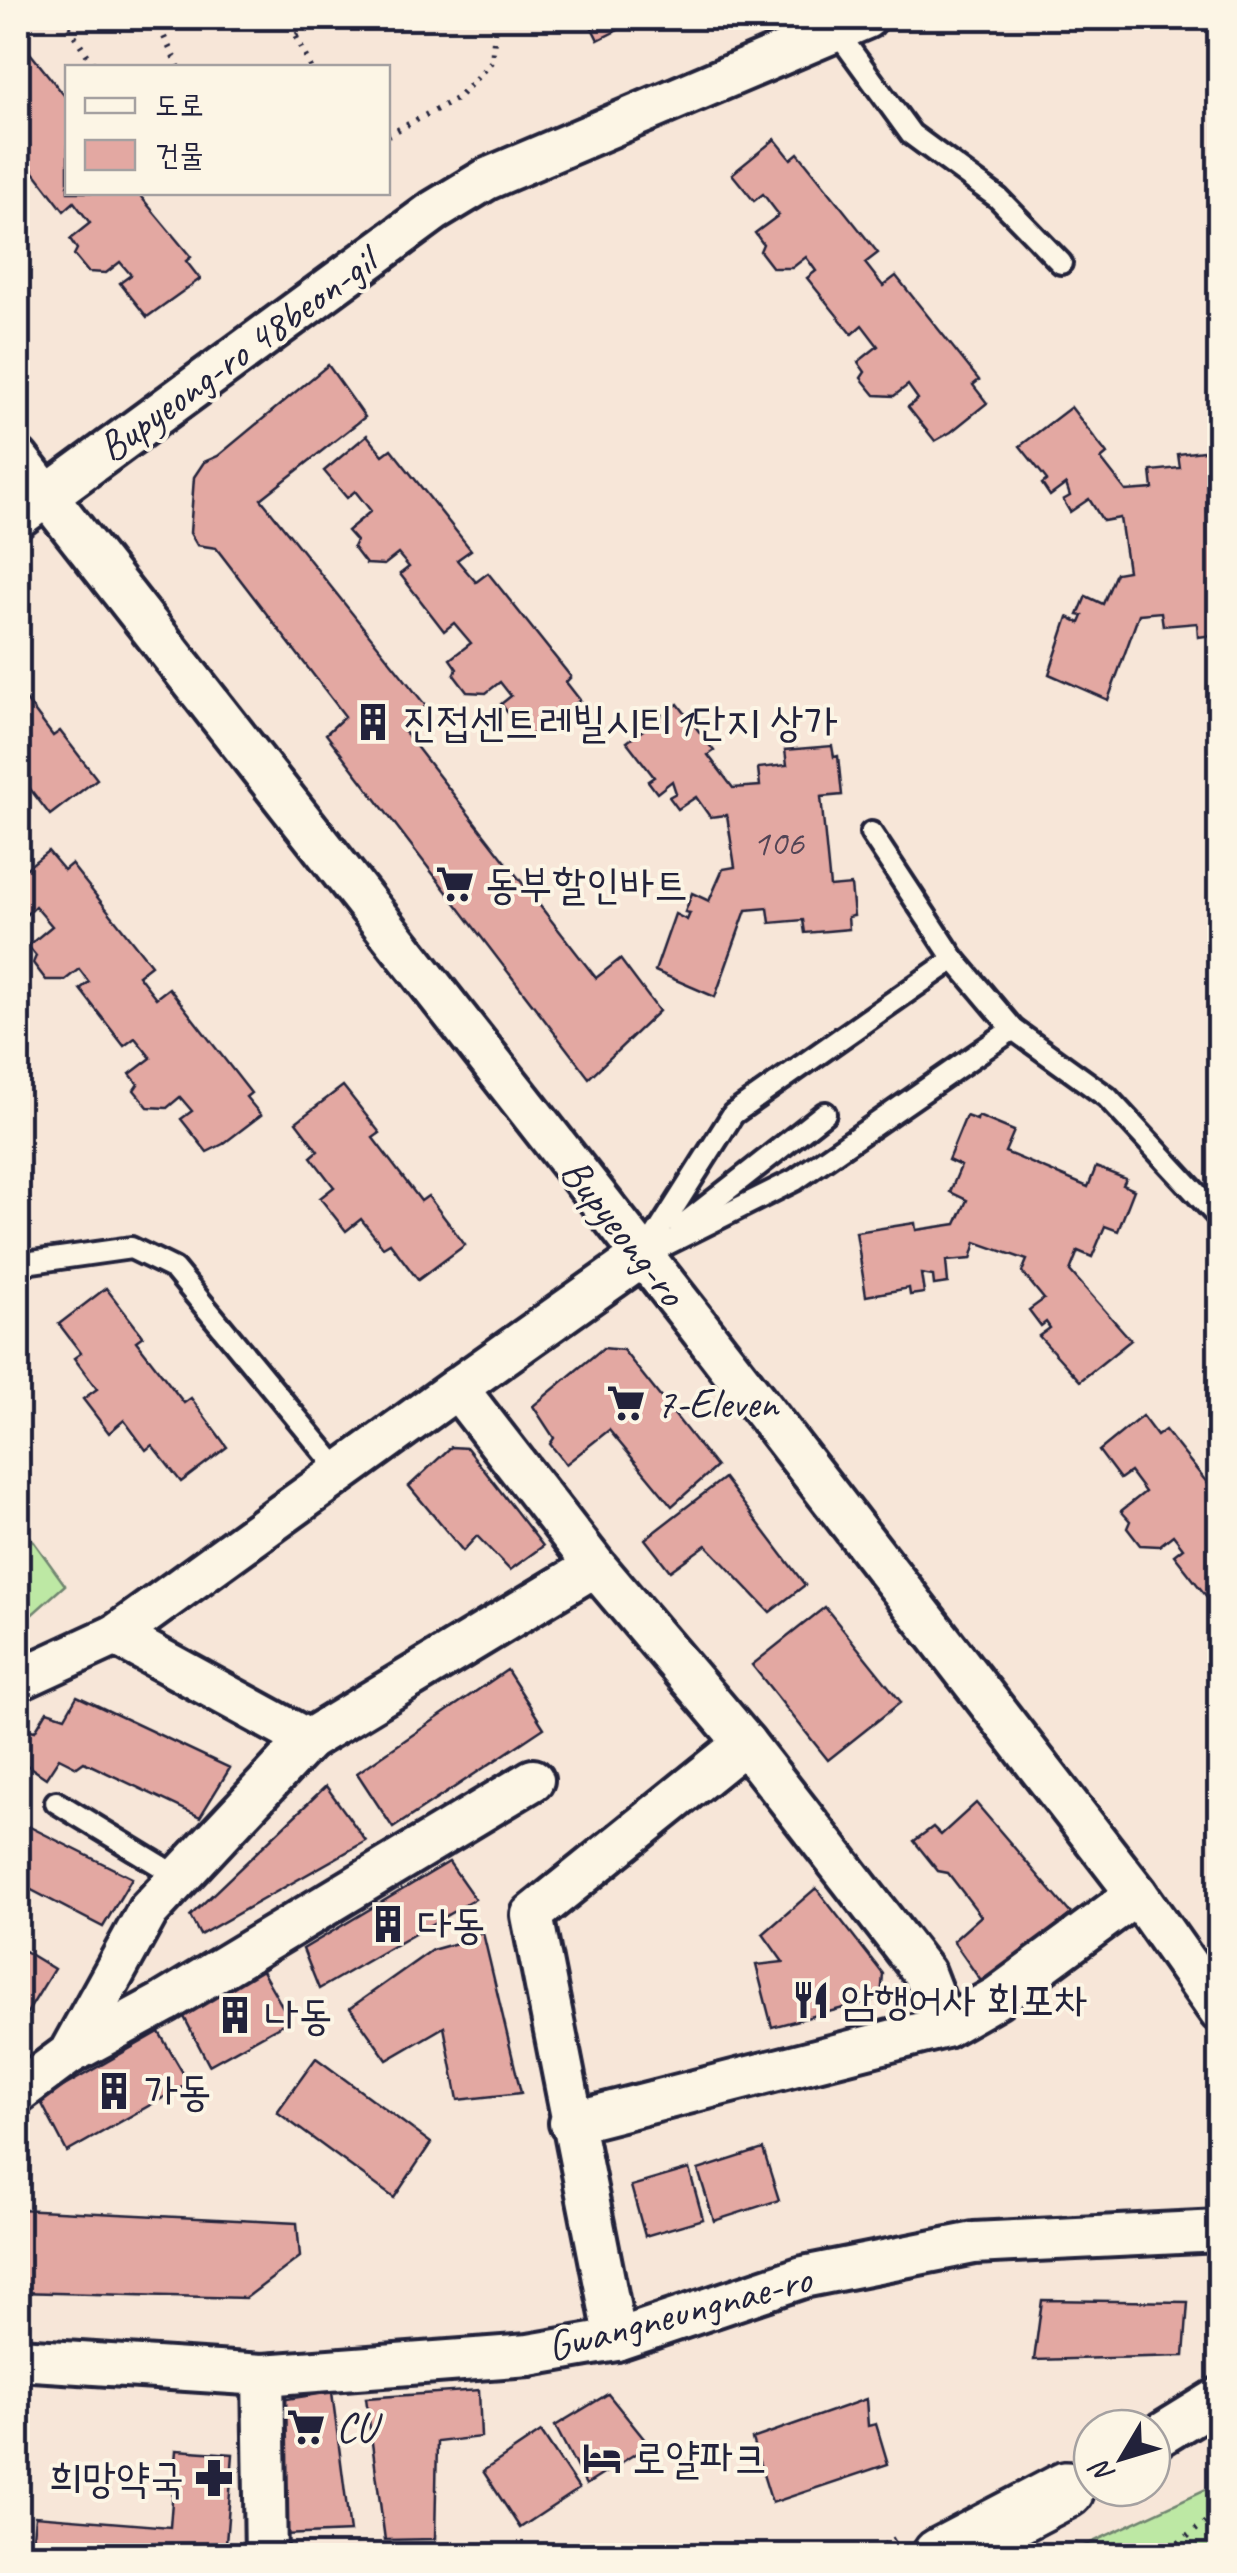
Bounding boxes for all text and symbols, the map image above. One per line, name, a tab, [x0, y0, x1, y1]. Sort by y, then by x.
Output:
legend	[65, 65, 390, 195]
text: 도로	[155, 86, 203, 124]
text: 건물	[155, 136, 203, 174]
street label: Bupyeong-ro 48beon-gil	[87, 232, 392, 474]
place label: 진접센트레빌시티1단지 상가	[403, 696, 838, 749]
building icon: 진접센트레빌시티1단지 상가	[352, 701, 394, 743]
house number: 106	[752, 819, 806, 866]
place label: 동부할인바트	[485, 858, 688, 911]
supermarket icon: 동부할인바트	[434, 863, 476, 905]
street label: Bupyeong-ro	[549, 1147, 699, 1318]
place label: 7-Eleven	[656, 1377, 780, 1430]
supermarket icon: 7-Eleven	[605, 1382, 647, 1424]
place label: 다동	[418, 1898, 486, 1951]
building icon: 다동	[367, 1903, 409, 1945]
place label: 암행어사 회포차	[841, 1974, 1088, 2027]
restaurant icon: 암행어사 회포차	[790, 1979, 832, 2021]
place label: 나동	[265, 1989, 333, 2042]
building icon: 나동	[214, 1994, 256, 2036]
place label: 가동	[144, 2065, 212, 2118]
building icon: 가동	[93, 2070, 135, 2112]
street label: Gwangneungnae-ro	[541, 2252, 819, 2374]
place label: CU	[336, 2401, 383, 2454]
supermarket icon: CU	[285, 2406, 327, 2448]
north arrow	[1072, 2408, 1172, 2508]
place label: 로얄파크	[632, 2432, 767, 2485]
hotel icon: 로얄파크	[581, 2437, 623, 2479]
place label: 희망약국	[49, 2452, 184, 2505]
text: N	[1081, 2452, 1122, 2491]
pharmacy icon: 희망약국	[193, 2457, 235, 2499]

